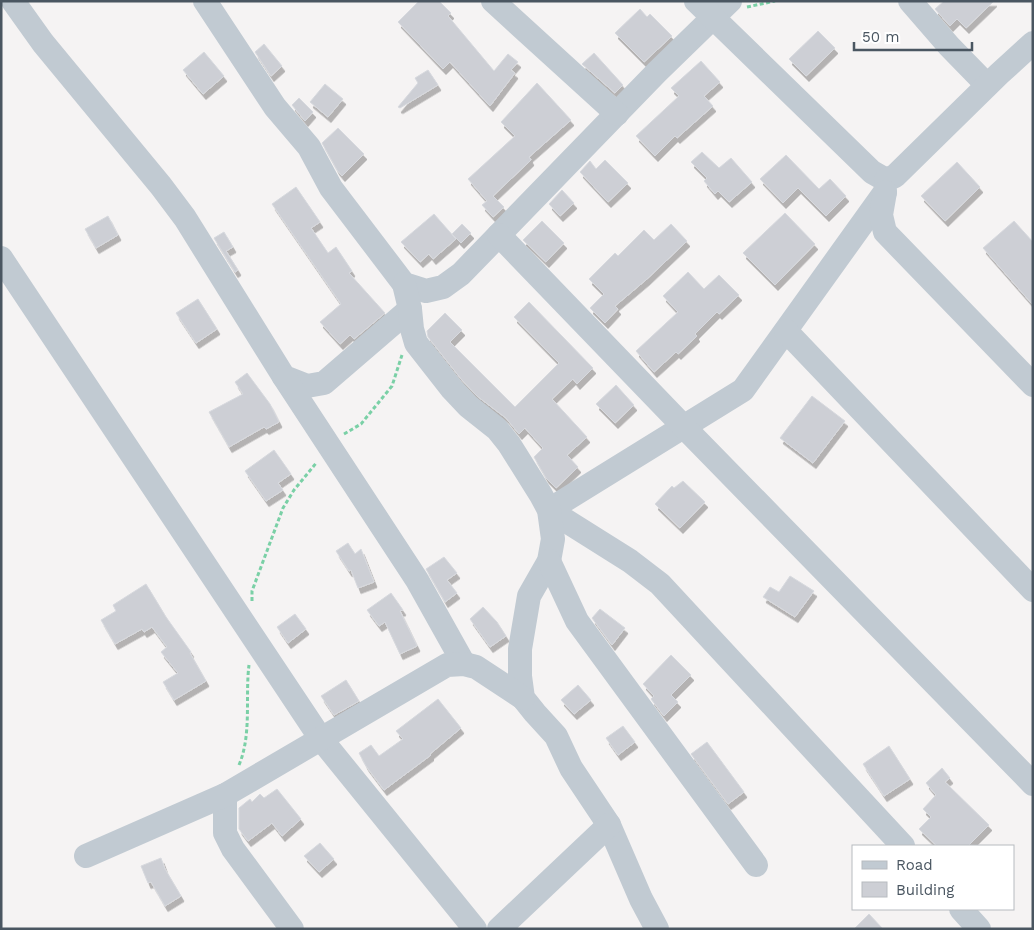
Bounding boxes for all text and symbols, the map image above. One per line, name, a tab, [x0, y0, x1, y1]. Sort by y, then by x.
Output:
scale bar	[854, 20, 972, 52]
text: 50 m	[862, 28, 899, 46]
legend	[852, 845, 1014, 910]
text: Road	[896, 856, 933, 874]
text: Building	[896, 881, 954, 899]

